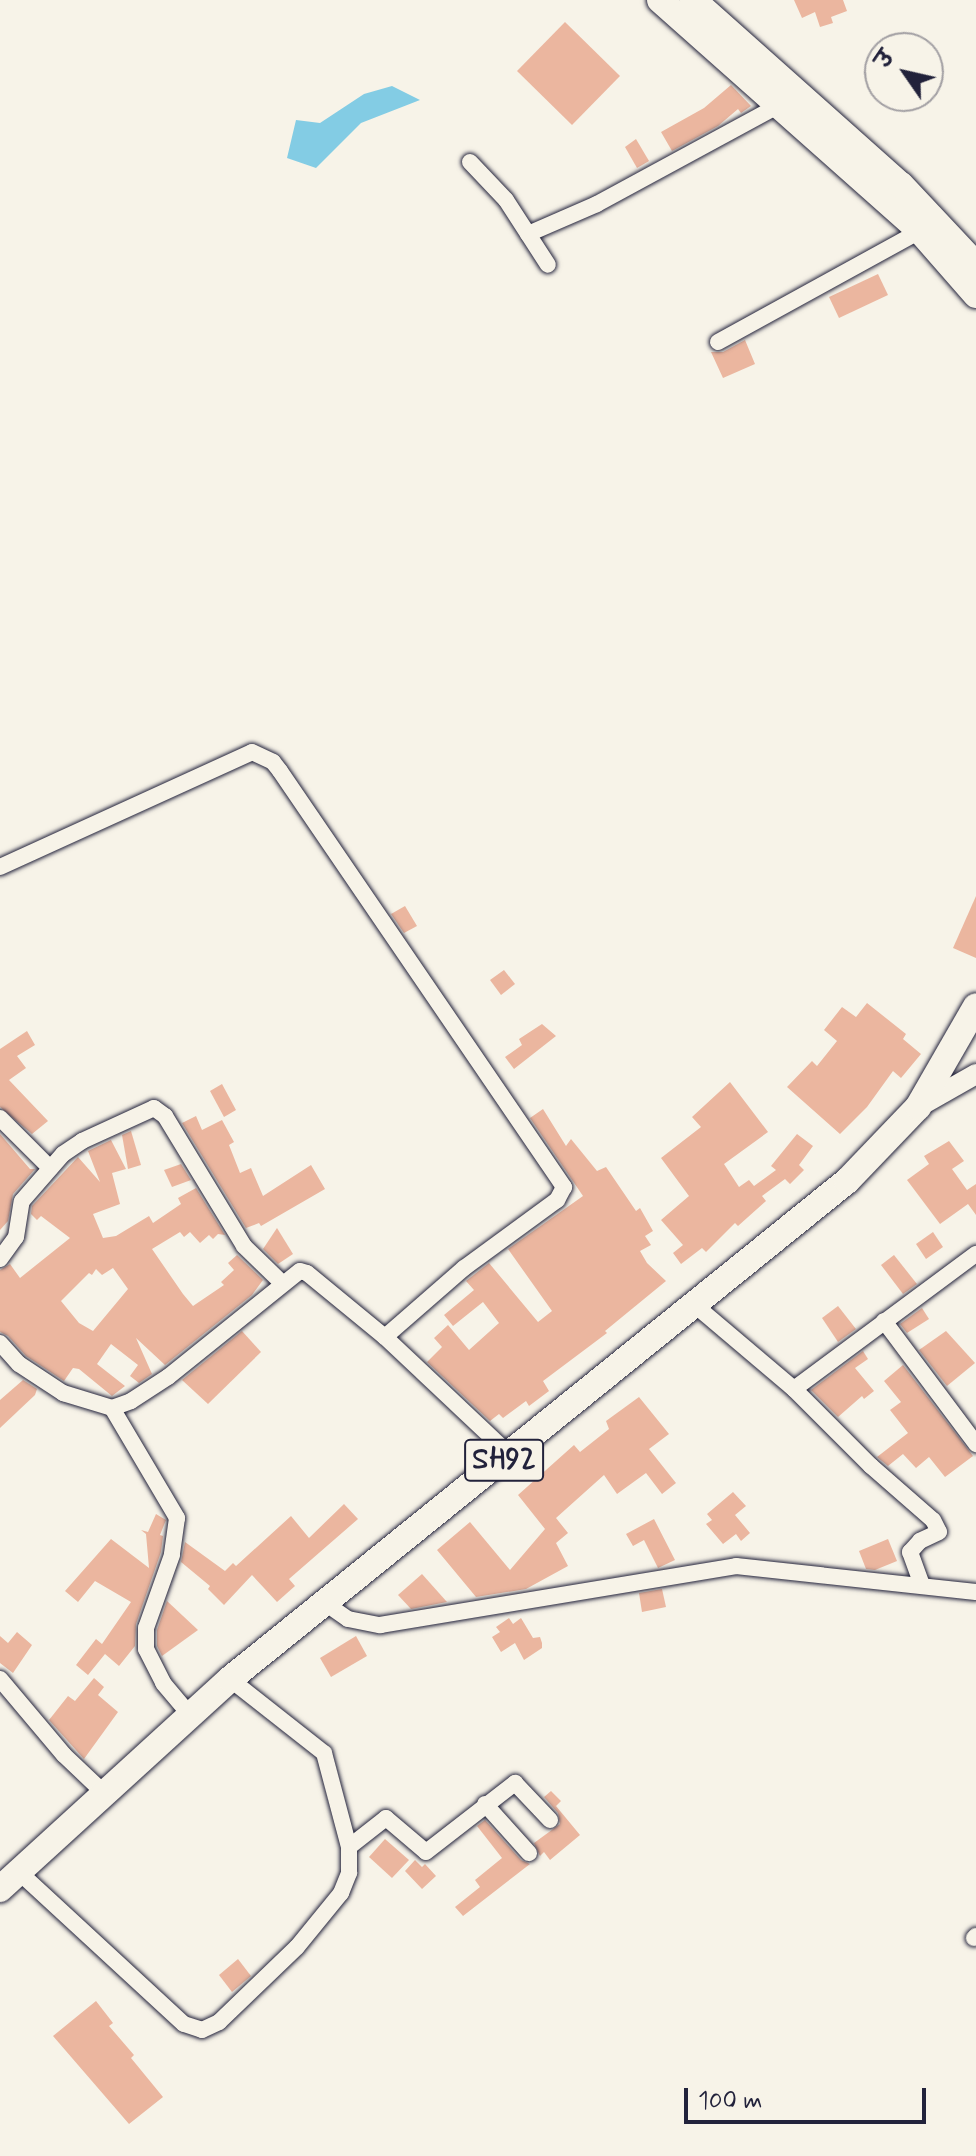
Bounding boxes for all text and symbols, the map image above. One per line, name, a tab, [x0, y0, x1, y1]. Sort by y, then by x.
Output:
north arrow	[864, 32, 944, 112]
text: उ	[870, 46, 901, 74]
road number: SH92	[464, 1434, 544, 1486]
scale bar	[688, 2072, 930, 2122]
text: 100 m	[698, 2086, 762, 2117]

